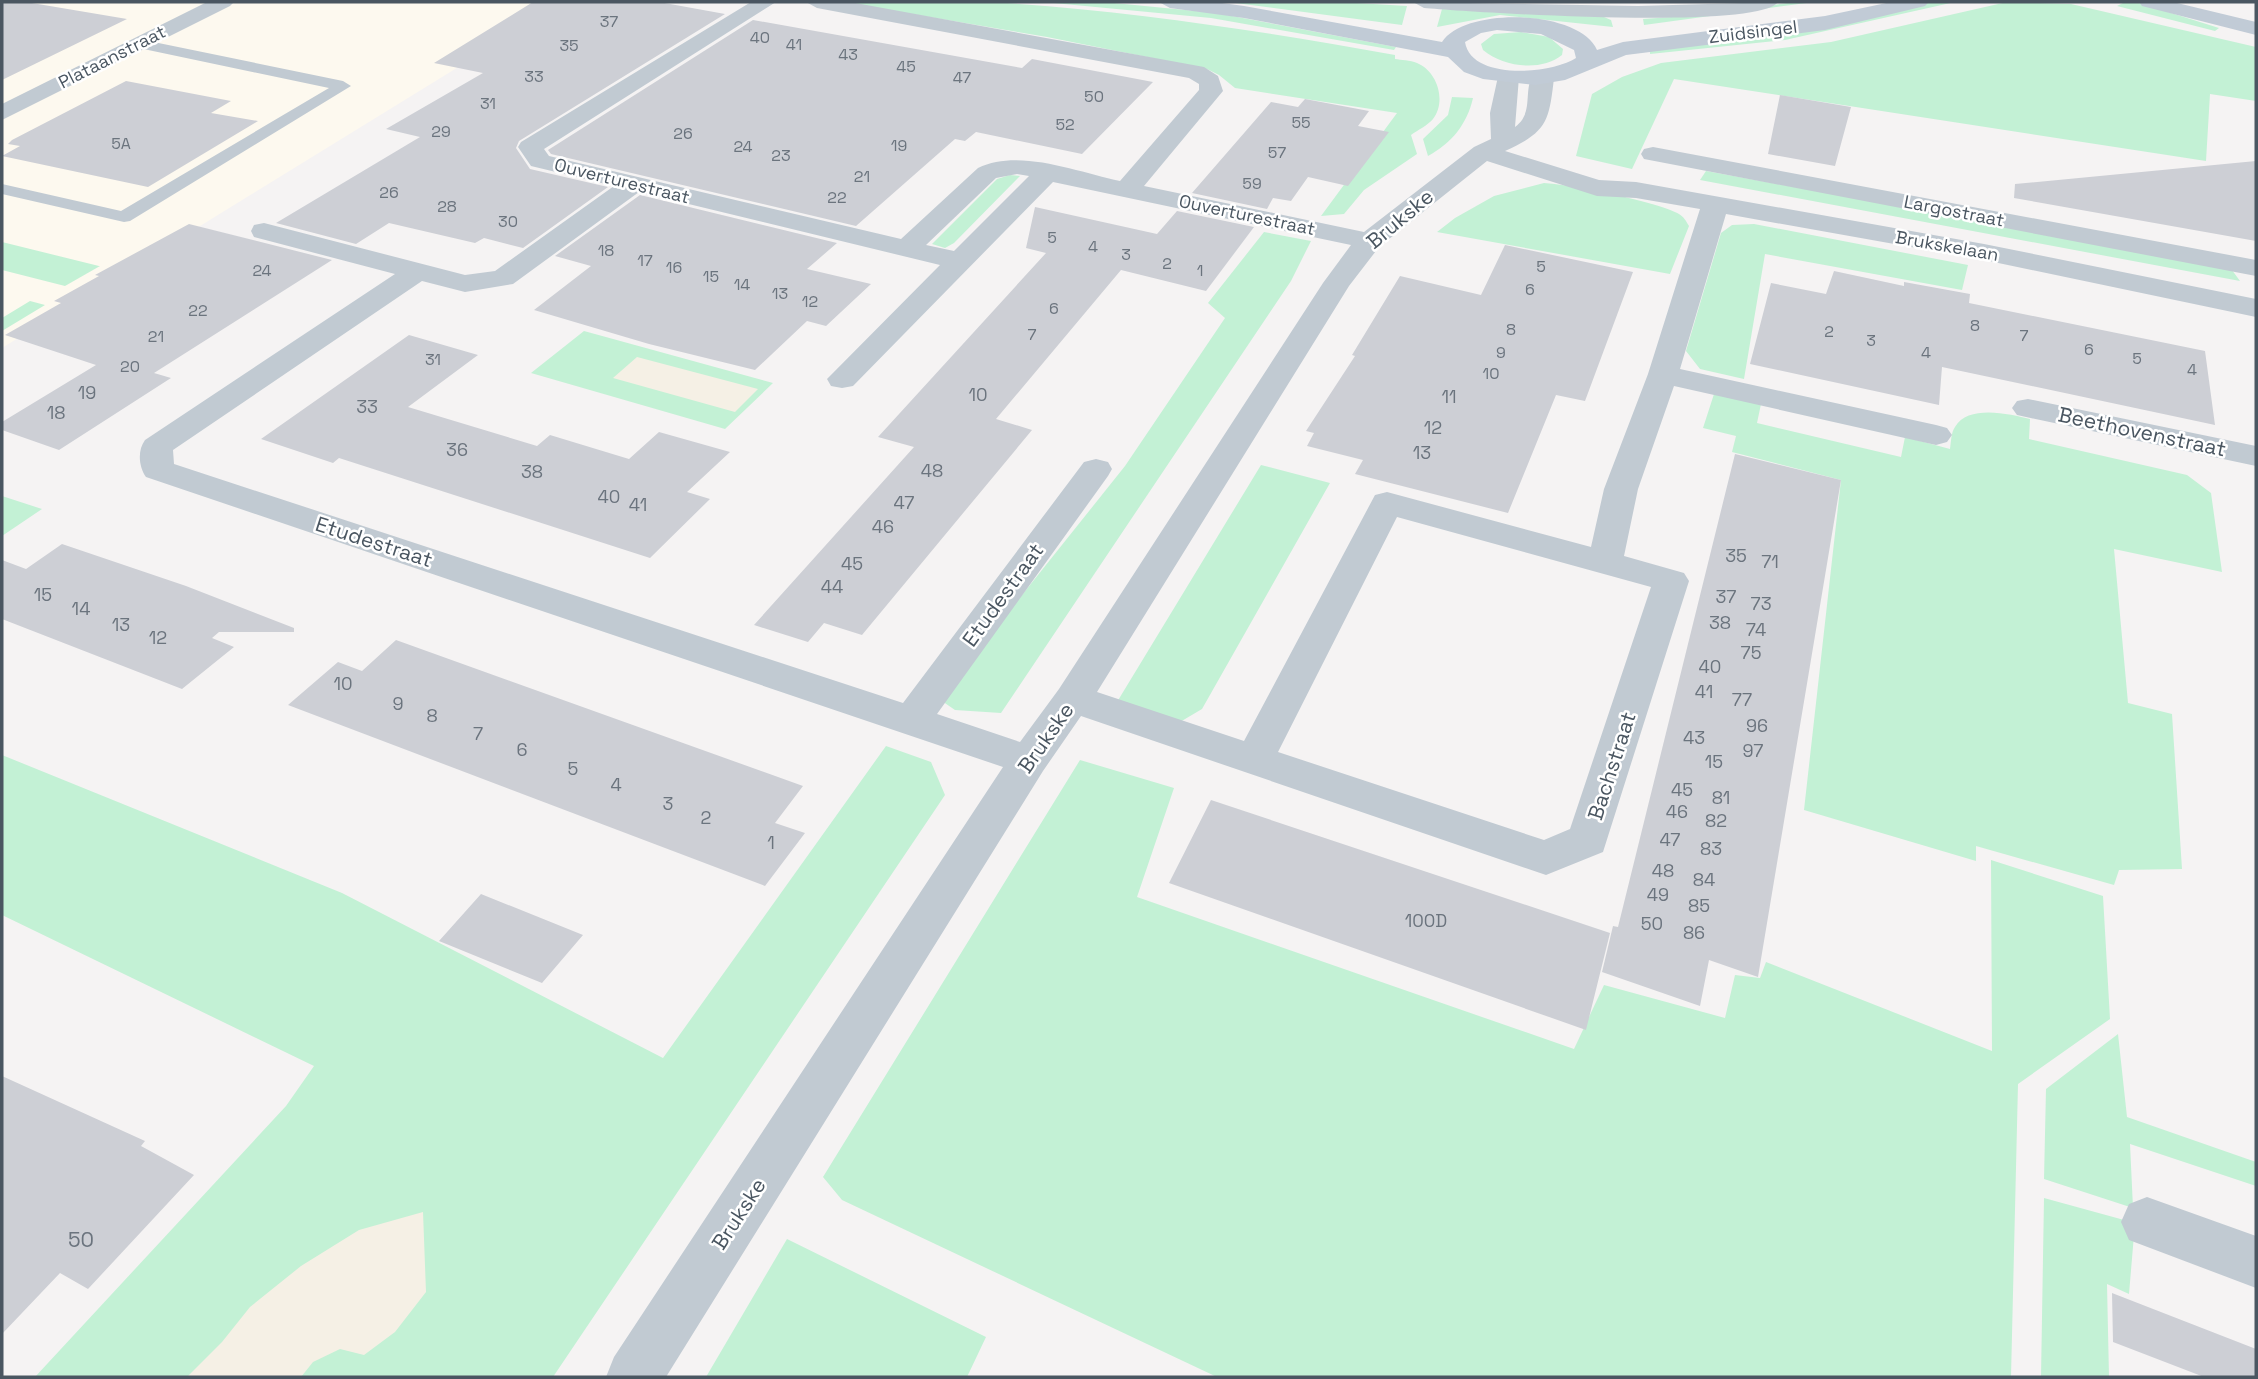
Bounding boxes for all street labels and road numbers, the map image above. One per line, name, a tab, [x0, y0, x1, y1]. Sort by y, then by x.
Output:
street label: Zuidsingel	[1707, 15, 1798, 48]
street label: Plataanstraat	[54, 20, 169, 93]
street label: Ouverturestraat	[552, 153, 692, 208]
street label: Brukske	[1360, 183, 1439, 255]
street label: Ouverturestraat	[1177, 189, 1317, 240]
street label: Largostraat	[1902, 190, 2006, 232]
street label: Brukskelaan	[1894, 225, 2001, 266]
street label: Beethovenstraat	[2056, 401, 2228, 462]
street label: Etudestraat	[312, 510, 436, 573]
street label: Etudestraat	[956, 538, 1049, 652]
street label: Brukske	[1012, 697, 1080, 778]
street label: Bachstraat	[1581, 708, 1642, 823]
street label: Brukske	[705, 1173, 772, 1255]

